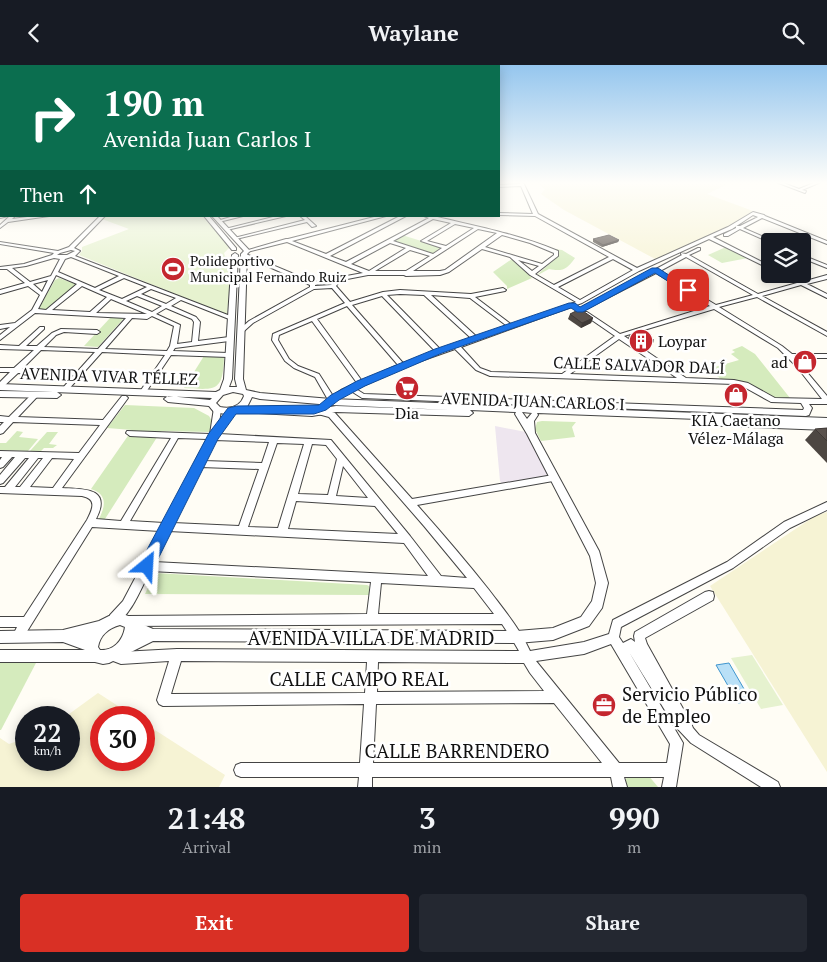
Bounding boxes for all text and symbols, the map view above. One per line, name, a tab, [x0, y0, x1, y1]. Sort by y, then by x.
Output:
text: Waylane	[368, 18, 459, 47]
icon: back	[20, 19, 48, 47]
icon: search	[779, 19, 807, 47]
text: 190 m	[103, 80, 204, 126]
icon: right	[20, 85, 85, 150]
text: Avenida Juan Carlos I	[103, 124, 311, 153]
icon: ahead	[74, 180, 102, 208]
text: Then	[20, 182, 64, 207]
map controls	[761, 233, 811, 283]
button: layers	[761, 233, 811, 283]
place label: Polideportivo Municipal Fernando Ruiz	[190, 251, 347, 286]
sports icon: Polideportivo Municipal Fernando Ruiz	[160, 256, 186, 282]
pin	[667, 269, 709, 311]
icon: arrive	[674, 276, 702, 304]
building icon: Loypar	[628, 328, 654, 354]
place label: Loypar	[658, 330, 708, 352]
shop icon: ad	[792, 349, 818, 375]
street label: CALLE SALVADOR DALÍ	[553, 351, 726, 379]
place label: ad	[771, 351, 788, 373]
street label: AVENIDA VIVAR TÉLLEZ	[20, 362, 199, 390]
supermarket icon: Dia	[394, 375, 420, 401]
shop icon: KIA Caetano Vélez-Málaga	[723, 382, 749, 408]
street label: AVENIDA JUAN CARLOS I	[441, 387, 625, 415]
place label: Dia	[395, 402, 419, 424]
place label: KIA Caetano Vélez-Málaga	[688, 409, 784, 449]
position arrow	[120, 539, 172, 591]
street label: AVENIDA VILLA DE MADRID	[248, 625, 494, 650]
street label: CALLE CAMPO REAL	[270, 666, 449, 691]
place label: Servicio Público de Empleo	[622, 681, 757, 728]
office icon: Servicio Público de Empleo	[591, 692, 617, 718]
speed limit sign: 30	[90, 706, 155, 771]
text: 22	[33, 716, 62, 749]
street label: CALLE BARRENDERO	[364, 738, 550, 763]
text: km/h	[34, 743, 61, 758]
text: 21:48	[167, 798, 246, 838]
text: 3	[419, 798, 436, 838]
text: 990	[609, 798, 660, 838]
text: Arrival	[182, 836, 231, 858]
text: min	[413, 836, 441, 858]
text: m	[627, 836, 641, 858]
button: Exit	[20, 894, 409, 952]
button: Share	[419, 894, 807, 952]

